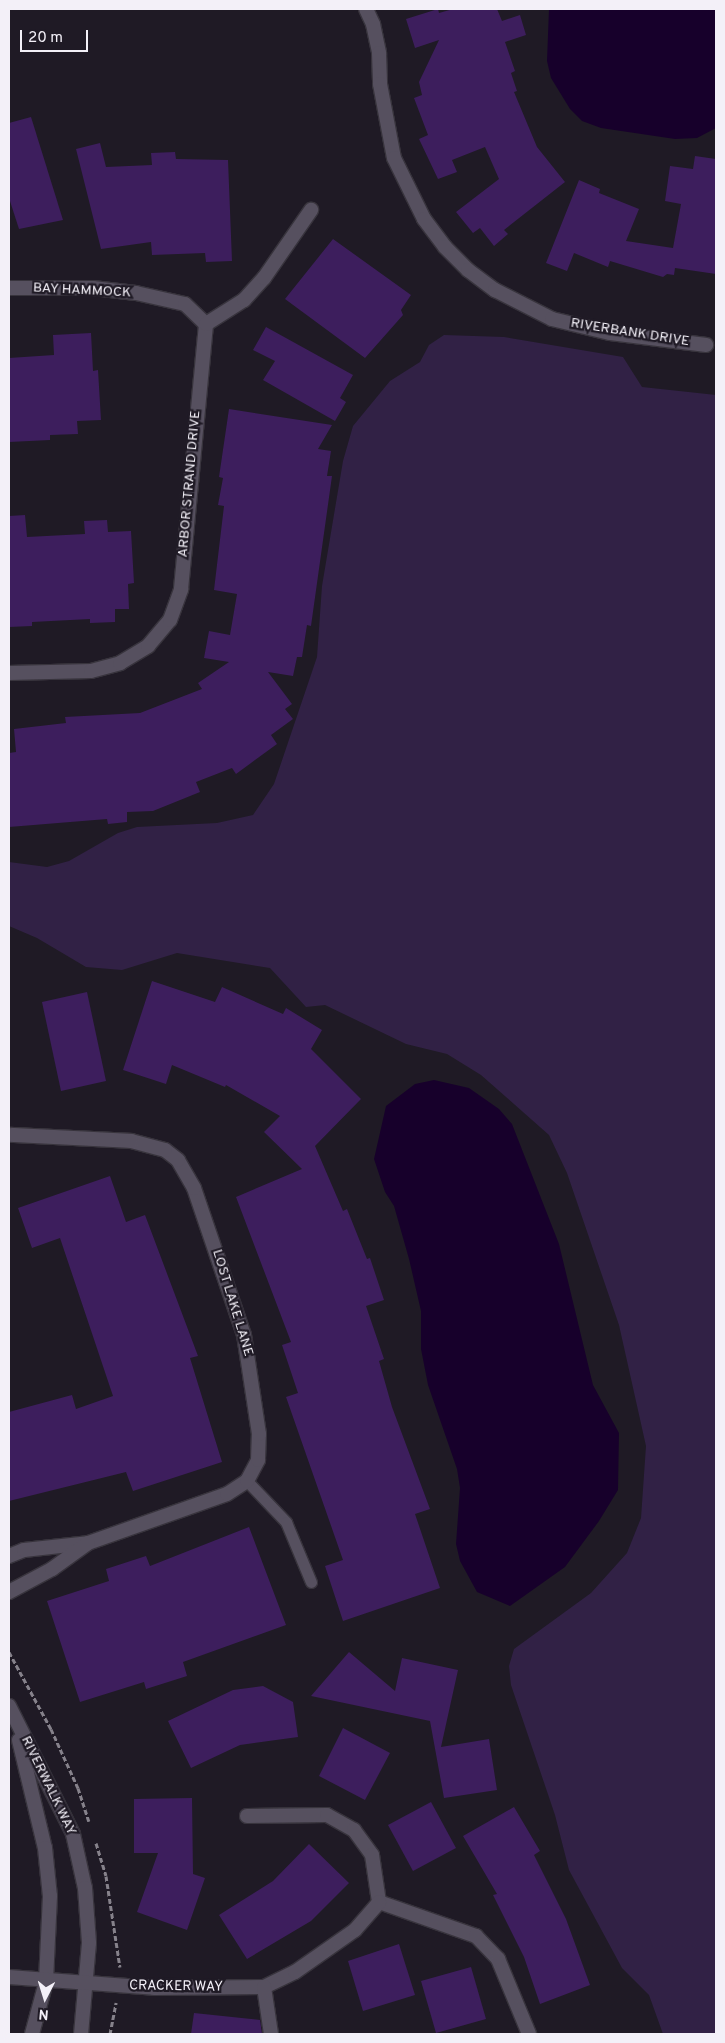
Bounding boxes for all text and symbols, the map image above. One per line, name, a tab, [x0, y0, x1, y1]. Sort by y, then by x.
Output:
scale bar	[22, 20, 90, 52]
text: 20 m	[28, 29, 63, 48]
street label: BAY HAMMOCK	[32, 280, 132, 302]
street label: RIVERBANK DRIVE	[569, 315, 691, 351]
street label: ARBOR STRAND DRIVE	[175, 410, 205, 558]
street label: LOST LAKE LANE	[208, 1247, 256, 1359]
street label: RIVERWALK WAY	[17, 1734, 79, 1838]
north arrow	[20, 1973, 70, 2023]
street label: CRACKER WAY	[129, 1978, 223, 1996]
text: N	[38, 2005, 49, 2022]

